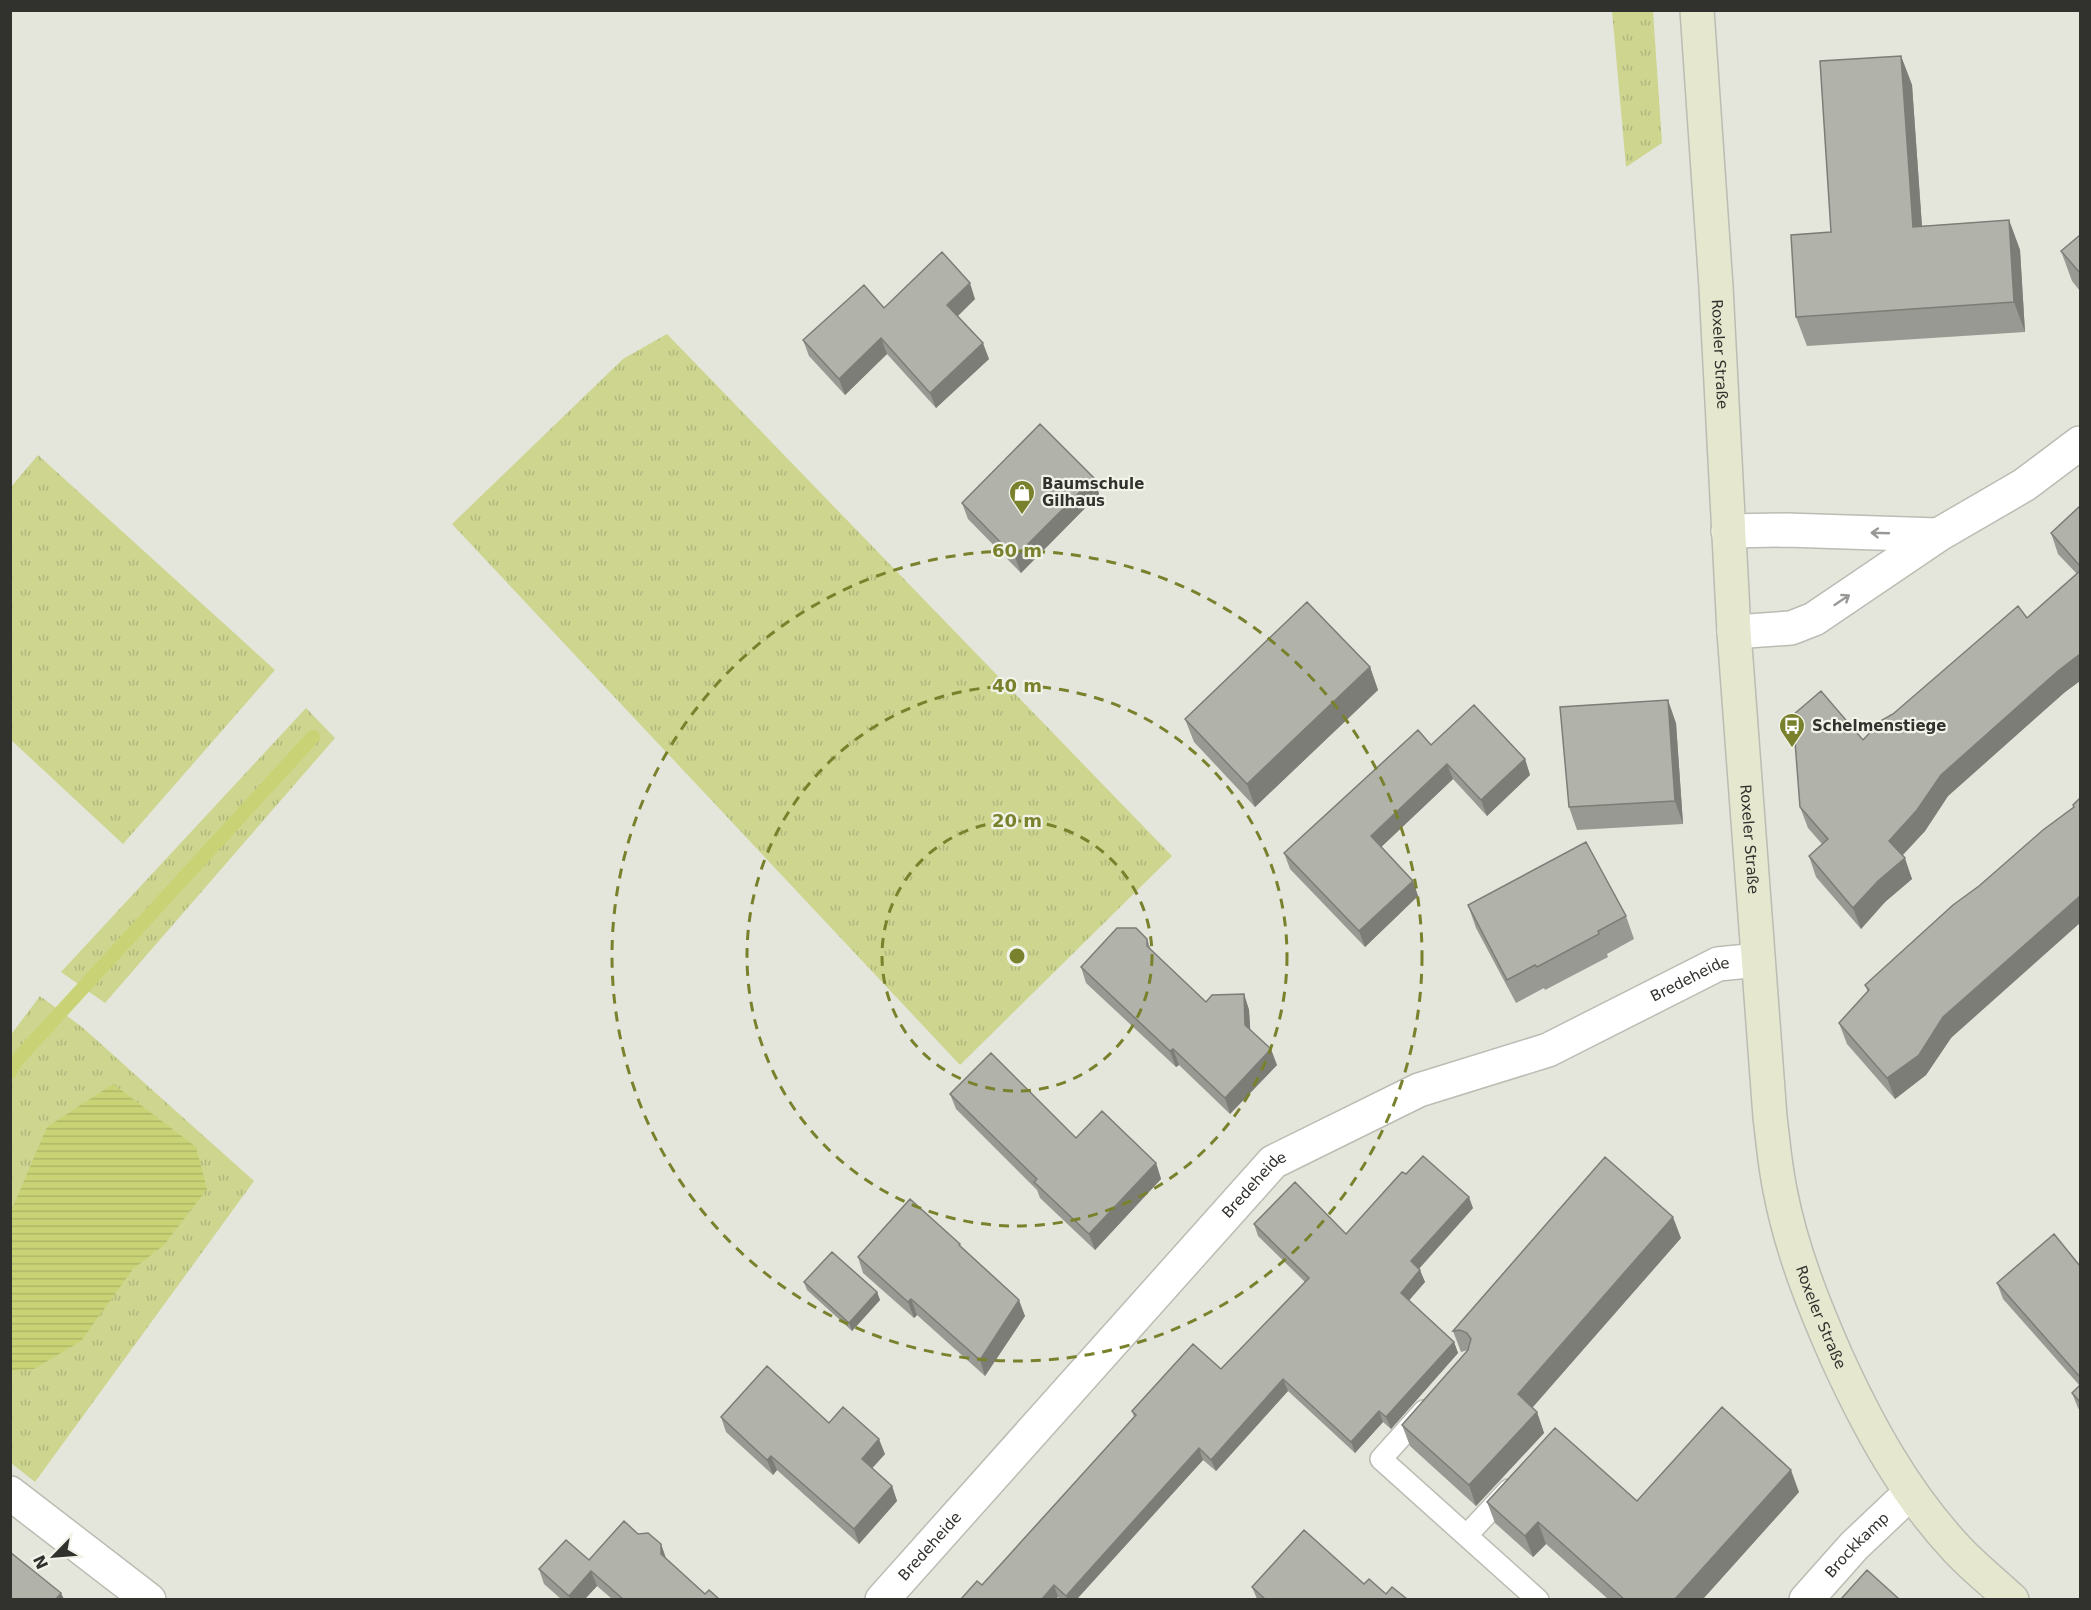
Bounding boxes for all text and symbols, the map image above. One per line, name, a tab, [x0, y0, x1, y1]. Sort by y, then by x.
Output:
street label: Roxeler Straße	[1708, 299, 1731, 410]
place label: Baumschule Gilhaus	[1042, 475, 1144, 510]
shop icon: Baumschule Gilhaus	[1007, 478, 1037, 516]
one-way arrow	[1870, 527, 1890, 539]
text: 60 m	[992, 540, 1042, 561]
one-way arrow	[1833, 594, 1850, 606]
text: 40 m	[992, 675, 1042, 696]
bus stop icon: Schelmenstiege	[1777, 711, 1807, 749]
place label: Schelmenstiege	[1812, 717, 1947, 735]
street label: Roxeler Straße	[1736, 784, 1762, 895]
text: 20 m	[992, 810, 1042, 831]
centre of rings	[1007, 946, 1027, 966]
street label: Bredeheide	[1648, 954, 1730, 1006]
street label: Bredeheide	[1218, 1148, 1289, 1222]
street label: Roxeler Straße	[1792, 1263, 1850, 1372]
street label: Bredeheide	[895, 1508, 965, 1584]
street label: Brockkamp	[1821, 1509, 1893, 1581]
north arrow	[24, 1526, 84, 1586]
text: N	[29, 1552, 52, 1572]

